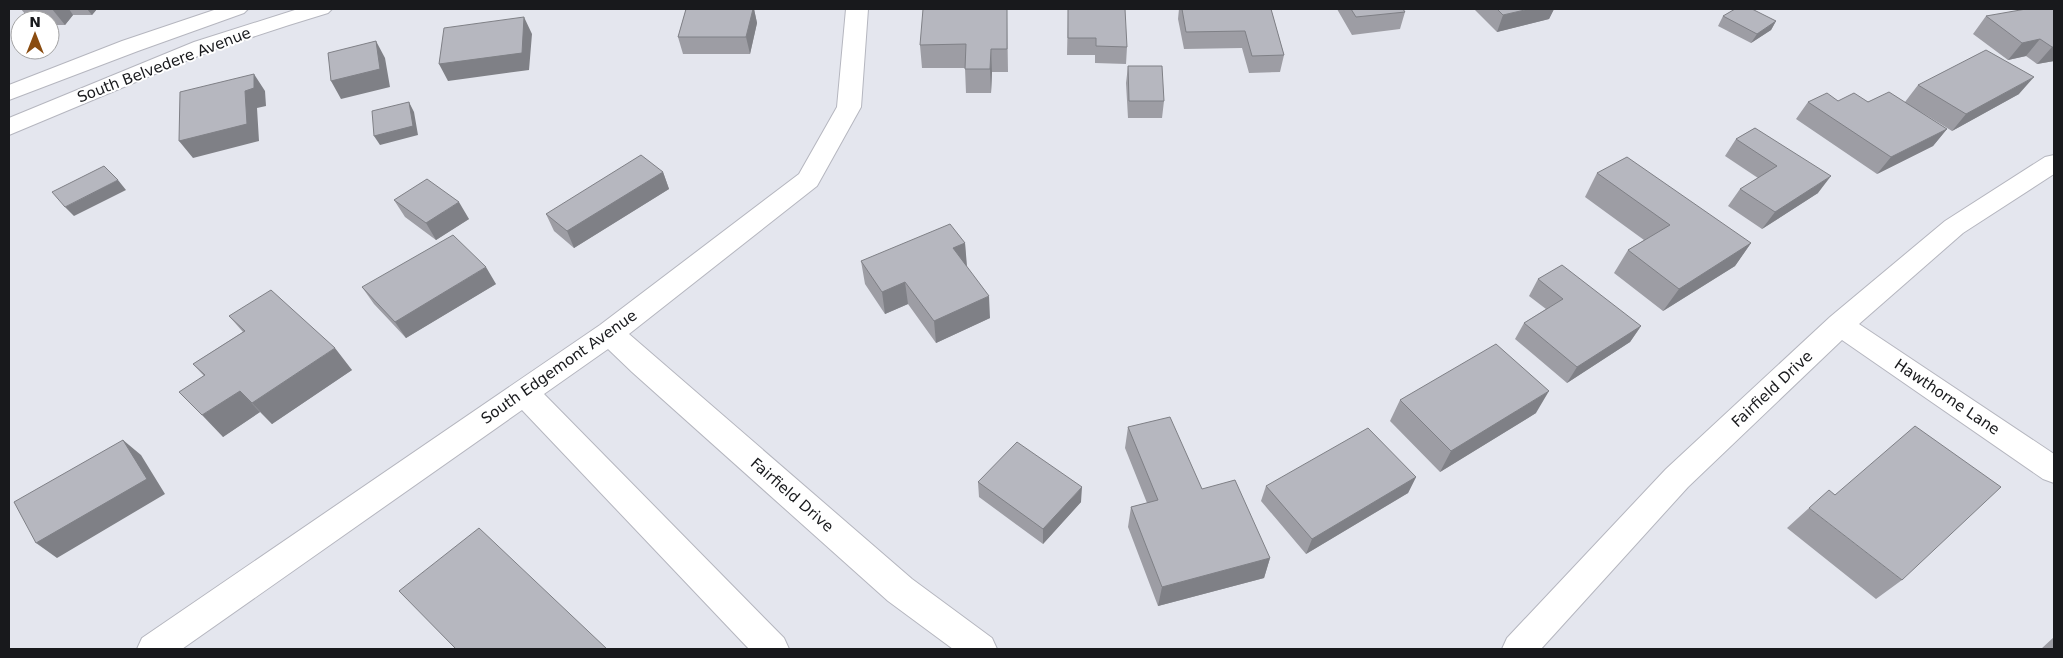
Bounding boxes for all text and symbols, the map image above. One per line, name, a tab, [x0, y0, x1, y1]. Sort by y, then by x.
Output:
north arrow	[10, 10, 60, 60]
text: N	[29, 14, 41, 30]
street label: South Belvedere Avenue	[75, 24, 253, 106]
street label: South Edgemont Avenue	[478, 306, 640, 428]
street label: Fairfield Drive	[1728, 347, 1816, 431]
street label: Hawthorne Lane	[1891, 355, 2003, 439]
street label: Fairfield Drive	[747, 454, 837, 536]

